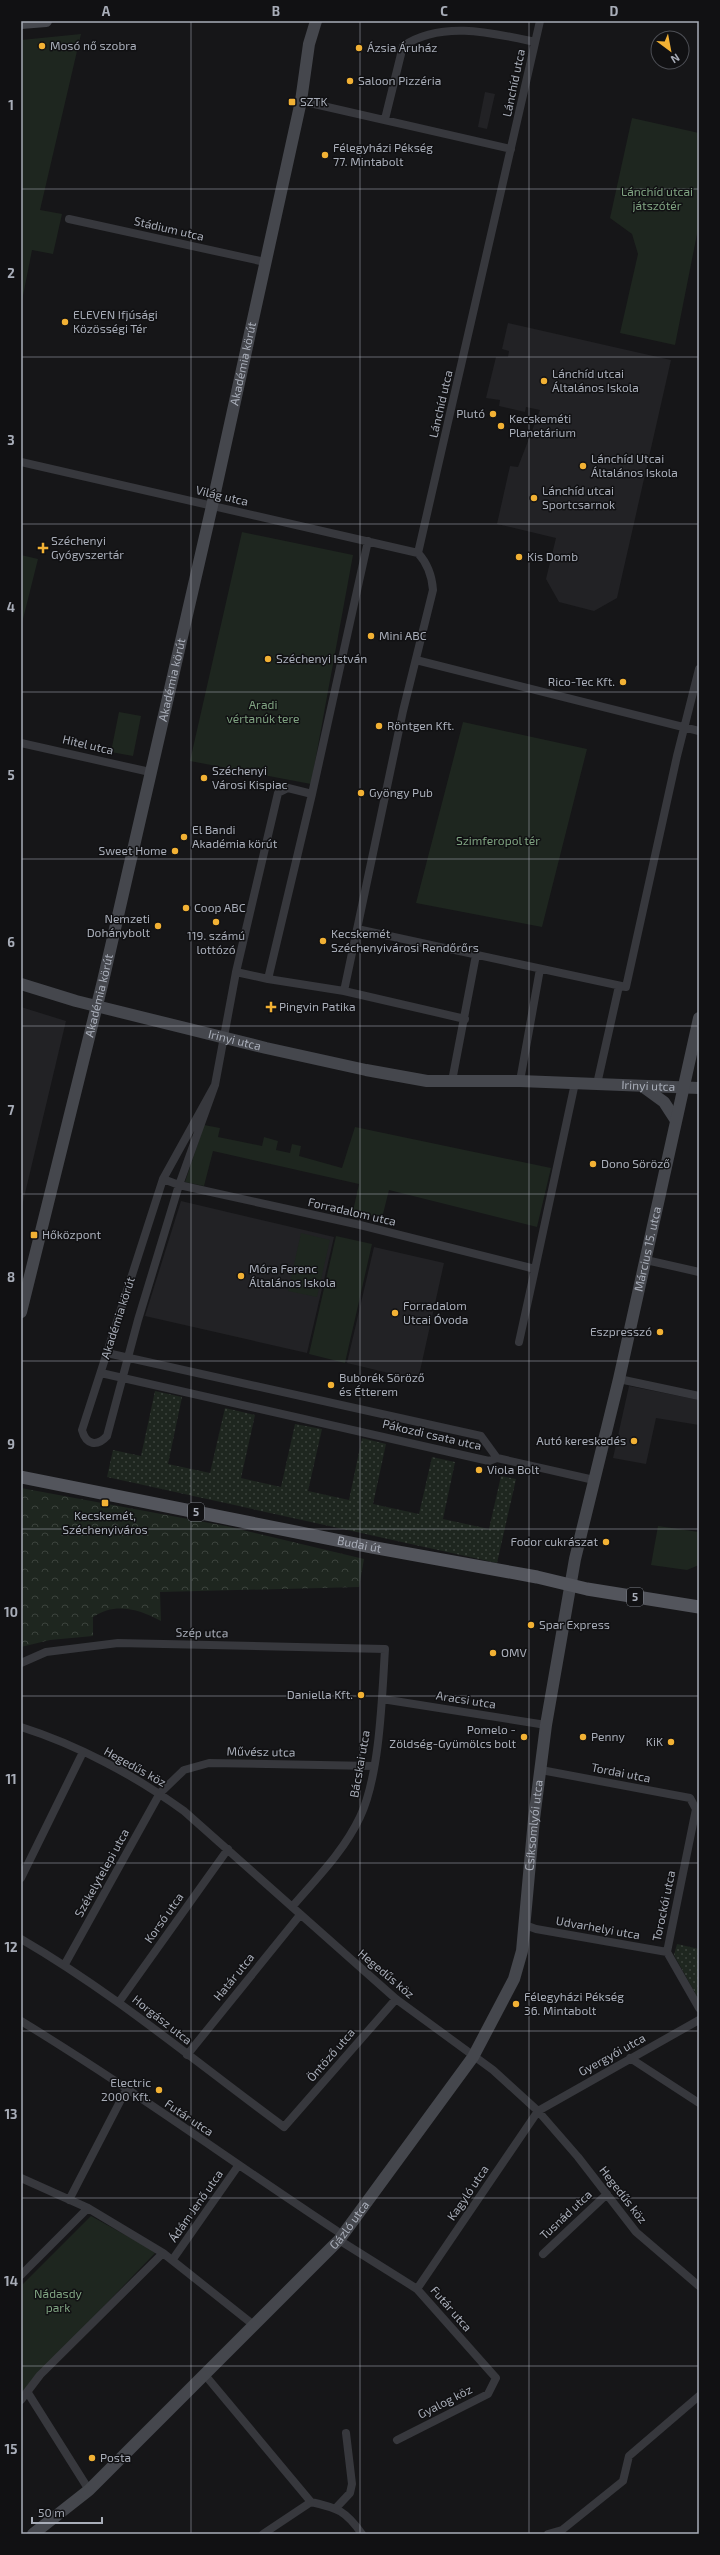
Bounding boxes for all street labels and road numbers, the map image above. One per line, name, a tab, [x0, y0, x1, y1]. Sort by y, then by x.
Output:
street label: Lánchíd utca	[499, 48, 527, 118]
street label: Stádium utca	[133, 213, 206, 243]
street label: Akadémia körút	[226, 320, 258, 407]
street label: Lánchíd utca	[425, 369, 455, 439]
street label: Világ utca	[194, 482, 250, 508]
street label: Akadémia körút	[155, 636, 188, 723]
street label: Hitel utca	[61, 731, 115, 757]
street label: Akadémia körút	[81, 952, 115, 1038]
street label: Irinyi utca	[207, 1026, 263, 1053]
street label: Irinyi utca	[621, 1077, 675, 1093]
street label: Forradalom utca	[307, 1194, 398, 1228]
street label: Március 15. utca	[631, 1205, 663, 1293]
street label: Akadémia körút	[97, 1275, 137, 1360]
street label: Pákozdi csata utca	[381, 1416, 483, 1452]
road number: 5	[188, 1503, 204, 1521]
street label: Budai út	[336, 1532, 383, 1555]
road number: 5	[627, 1588, 643, 1606]
street label: Szép utca	[176, 1625, 229, 1639]
street label: Aracsi utca	[435, 1687, 497, 1711]
street label: Bácskai utca	[346, 1729, 372, 1799]
street label: Hegedűs köz	[102, 1743, 169, 1789]
street label: Művész utca	[226, 1743, 296, 1759]
street label: Tordai utca	[590, 1759, 652, 1785]
street label: Csíksomlyói utca	[521, 1779, 545, 1871]
street label: Székelytelepi utca	[71, 1826, 131, 1919]
street label: Torockói utca	[649, 1869, 677, 1942]
street label: Korsó utca	[141, 1890, 186, 1945]
street label: Udvarhelyi utca	[555, 1913, 641, 1941]
street label: Hegedűs köz	[356, 1946, 418, 2001]
street label: Határ utca	[210, 1950, 257, 2003]
street label: Horgász utca	[130, 1992, 195, 2047]
street label: Öntöző utca	[303, 2025, 357, 2084]
street label: Gyergyói utca	[576, 2030, 647, 2078]
street label: Futár utca	[163, 2096, 216, 2138]
street label: Kagyló utca	[444, 2162, 491, 2223]
street label: Hegedűs köz	[597, 2163, 651, 2226]
street label: Ádám Jenő utca	[165, 2167, 225, 2244]
street label: Tusnád utca	[536, 2187, 594, 2242]
street label: Gázló utca	[326, 2197, 372, 2252]
street label: Futár utca	[428, 2283, 475, 2334]
street label: Gyalog köz	[415, 2381, 474, 2421]

